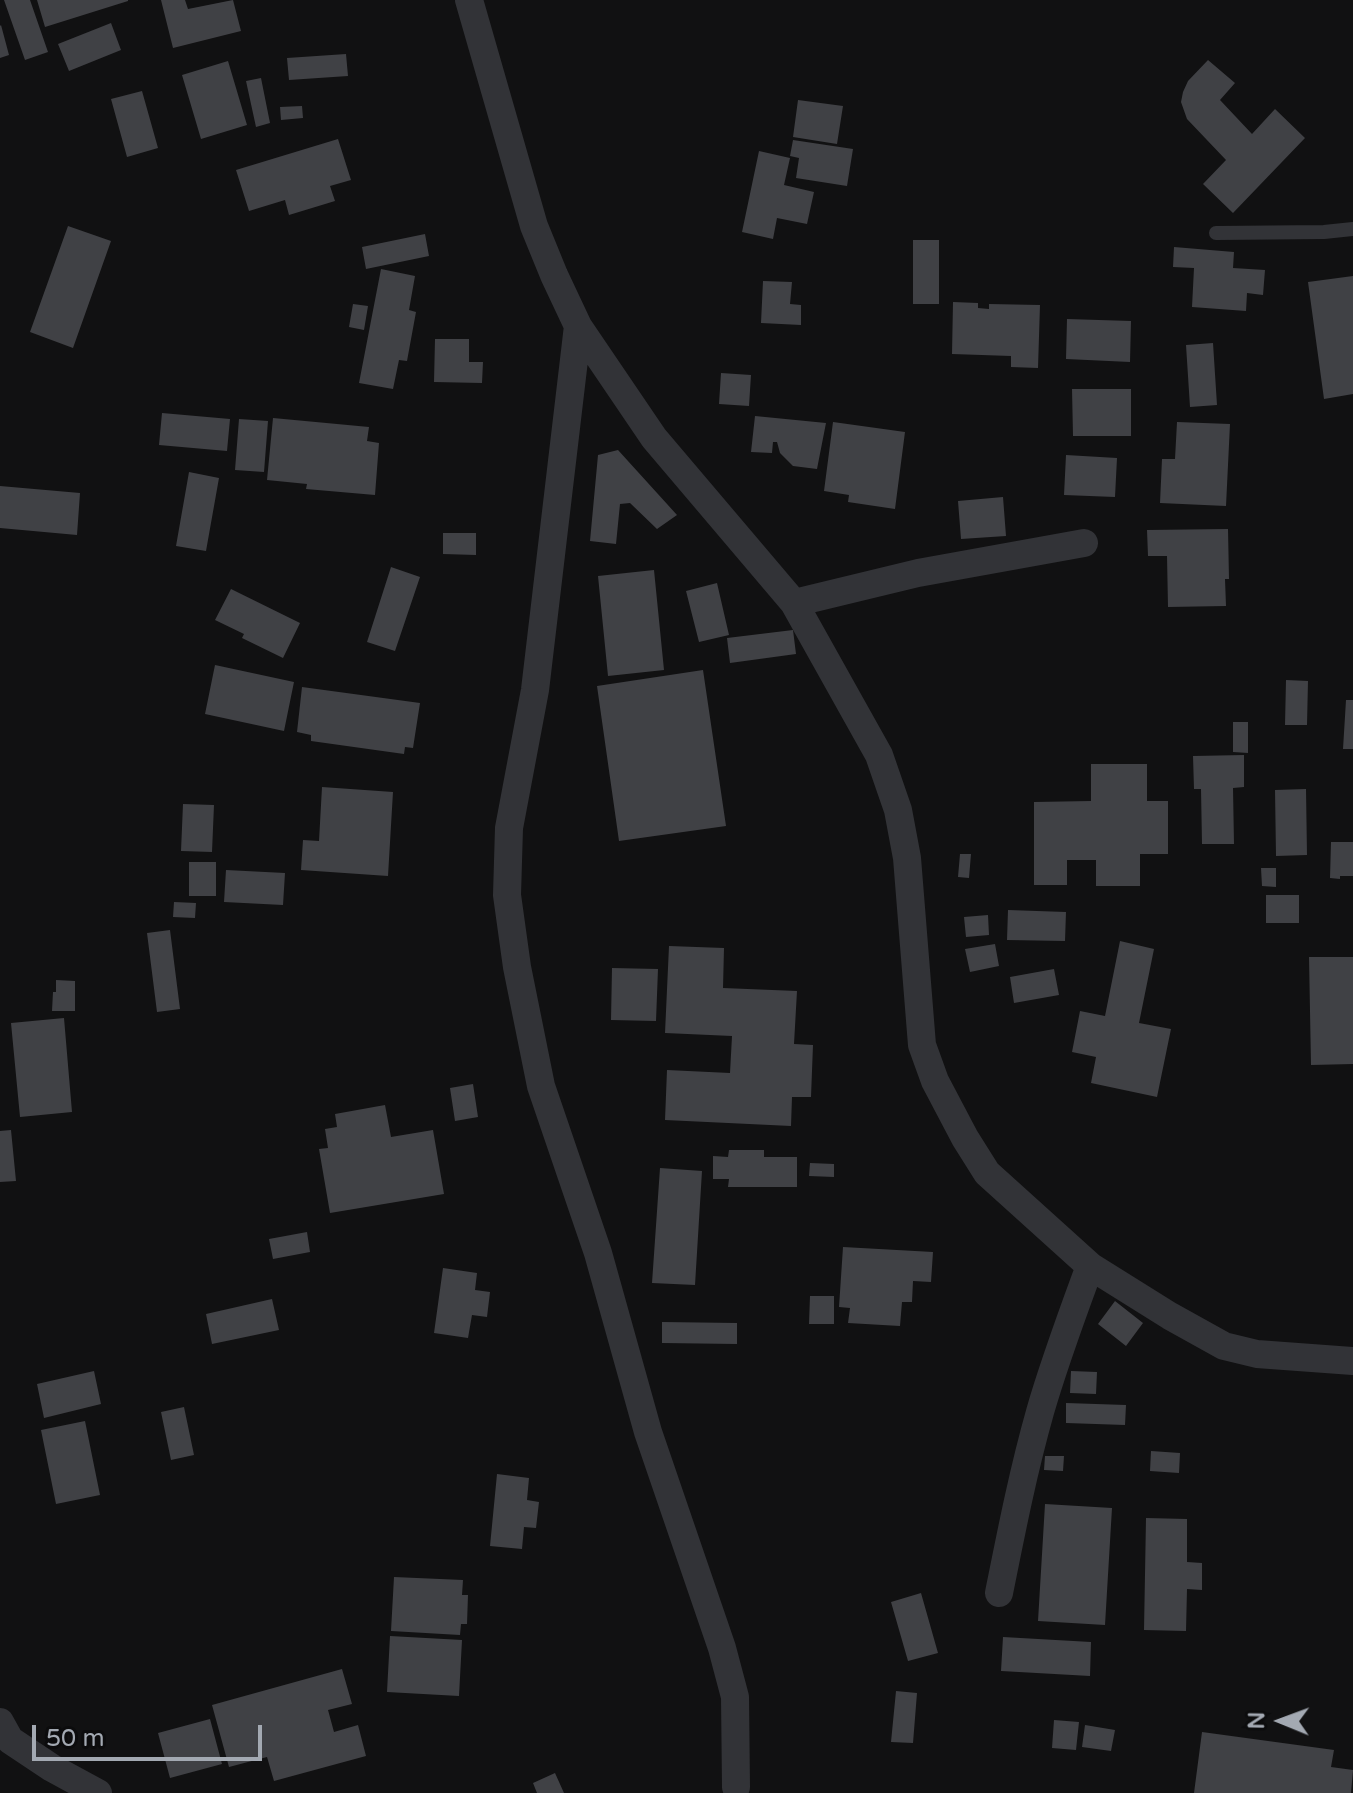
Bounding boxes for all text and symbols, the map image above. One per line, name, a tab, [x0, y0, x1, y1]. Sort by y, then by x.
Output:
north arrow	[1241, 1681, 1321, 1761]
scale bar	[36, 1709, 266, 1759]
text: N	[1244, 1712, 1270, 1730]
text: 50 m	[46, 1724, 104, 1753]

